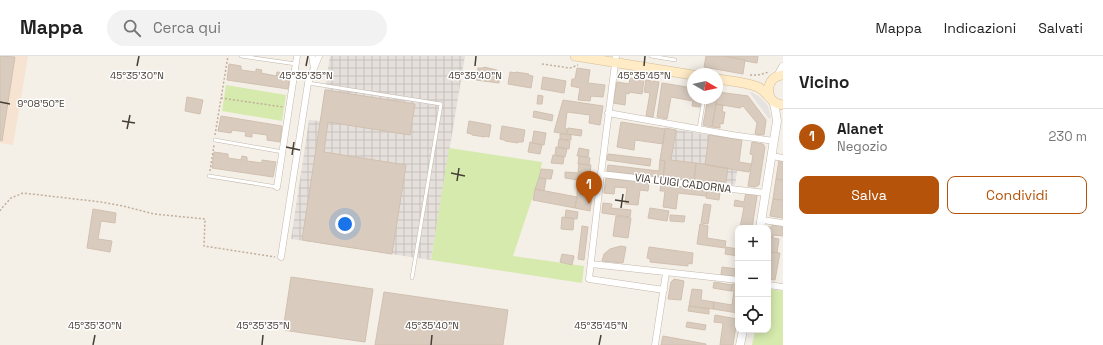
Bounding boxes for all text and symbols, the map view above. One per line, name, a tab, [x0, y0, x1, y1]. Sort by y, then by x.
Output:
search box	[107, 10, 387, 46]
text: Mappa	[20, 15, 83, 40]
icon: search	[121, 17, 143, 39]
text: Cerca qui	[153, 18, 221, 37]
text: Mappa	[876, 19, 922, 37]
text: Indicazioni	[944, 19, 1016, 37]
text: Salvati	[1038, 19, 1083, 37]
north arrow	[687, 68, 723, 104]
text: 45°35'30"N	[110, 69, 164, 82]
text: 45°35'35"N	[279, 69, 333, 82]
text: 45°35'40"N	[448, 69, 502, 82]
text: 45°35'45"N	[617, 69, 671, 82]
text: Vicino	[799, 71, 849, 93]
text: 9°08'50"E	[17, 97, 65, 110]
text: Alanet	[837, 119, 884, 138]
text: 1	[809, 128, 815, 145]
text: 230 m	[1049, 128, 1087, 145]
text: Negozio	[837, 138, 887, 155]
street label: VIA LUIGI CADORNA	[634, 170, 732, 196]
pin: 1	[576, 171, 602, 204]
button: Salva	[799, 176, 939, 214]
button: Condividi	[947, 176, 1087, 214]
your location	[335, 214, 355, 234]
map controls	[735, 225, 771, 333]
button: +	[735, 225, 771, 261]
button: −	[735, 261, 771, 297]
button: locate	[735, 297, 771, 333]
text: 45°35'30"N	[68, 319, 122, 332]
text: 45°35'35"N	[236, 319, 290, 332]
text: 45°35'40"N	[405, 319, 459, 332]
text: 45°35'45"N	[574, 319, 628, 332]

